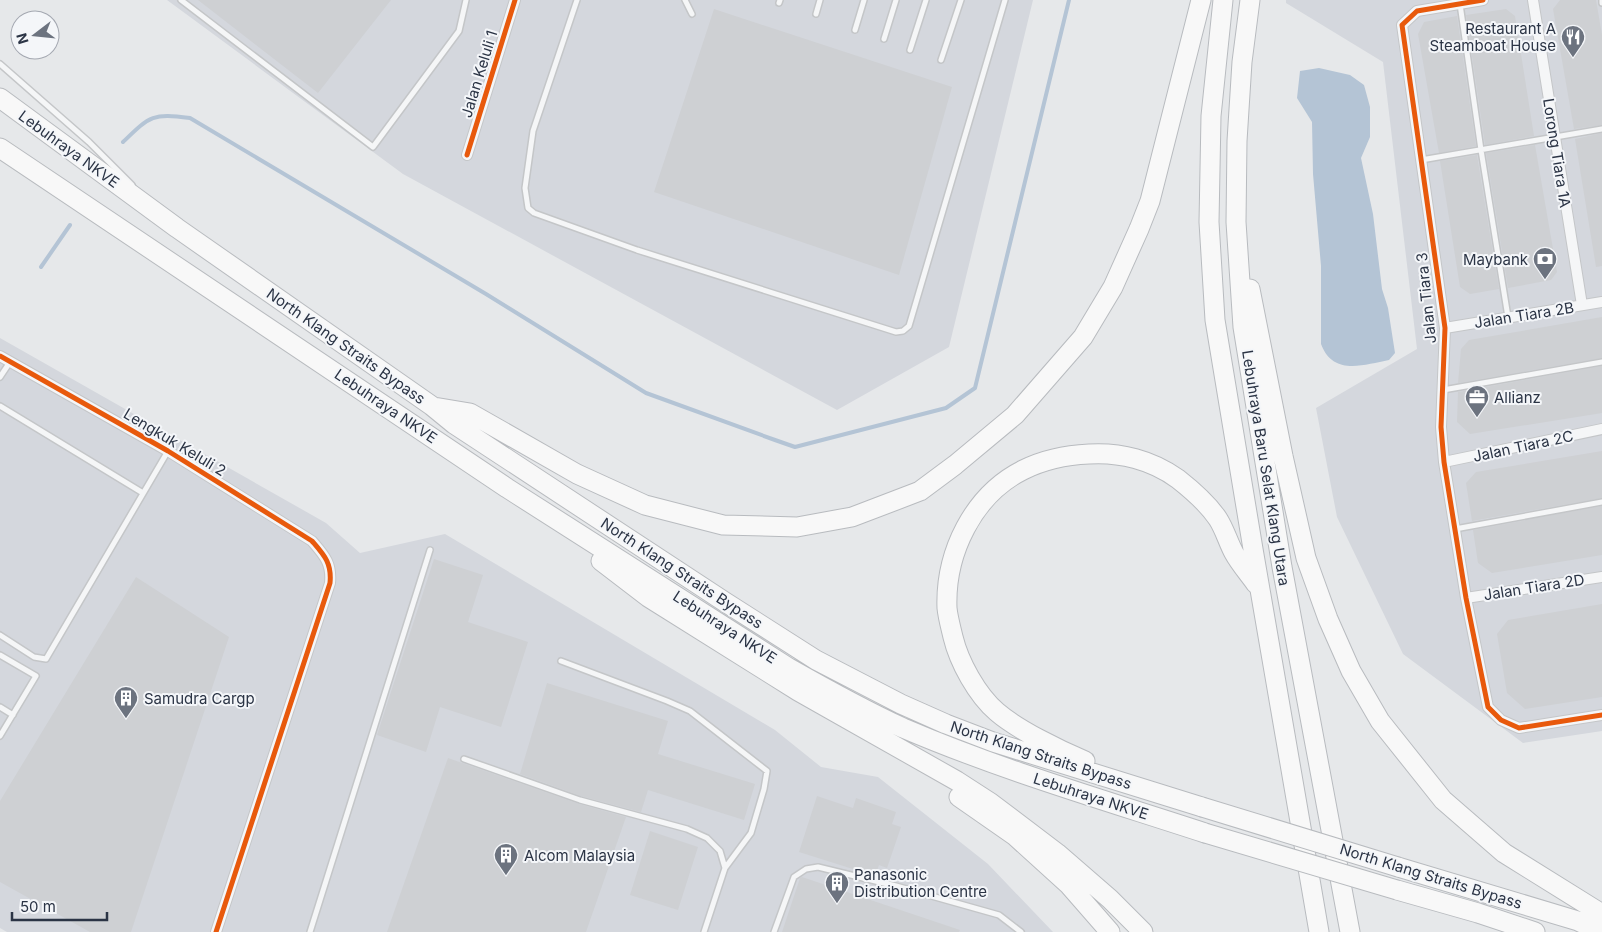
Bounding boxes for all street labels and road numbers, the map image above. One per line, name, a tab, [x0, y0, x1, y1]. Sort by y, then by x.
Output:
street label: Jalan Keluli 1	[457, 28, 501, 120]
street label: Lorong Tiara 1A	[1539, 97, 1575, 209]
street label: Lebuhraya NKVE	[15, 106, 123, 192]
street label: Jalan Tiara 3	[1412, 252, 1440, 344]
street label: North Klang Straits Bypass	[263, 284, 429, 408]
street label: Jalan Tiara 2B	[1473, 298, 1575, 332]
street label: Lebuhraya Baru Selat Klang Utara	[1238, 349, 1294, 587]
street label: Lebuhraya NKVE	[331, 365, 441, 447]
street label: Lengkuk Keluli 2	[120, 404, 230, 480]
street label: Jalan Tiara 2C	[1471, 426, 1575, 466]
street label: North Klang Straits Bypass	[597, 513, 767, 633]
street label: Jalan Tiara 2D	[1482, 570, 1586, 604]
street label: Lebuhraya NKVE	[670, 586, 780, 668]
street label: North Klang Straits Bypass	[948, 717, 1134, 793]
street label: Lebuhraya NKVE	[1031, 768, 1151, 824]
street label: North Klang Straits Bypass	[1338, 839, 1524, 913]

